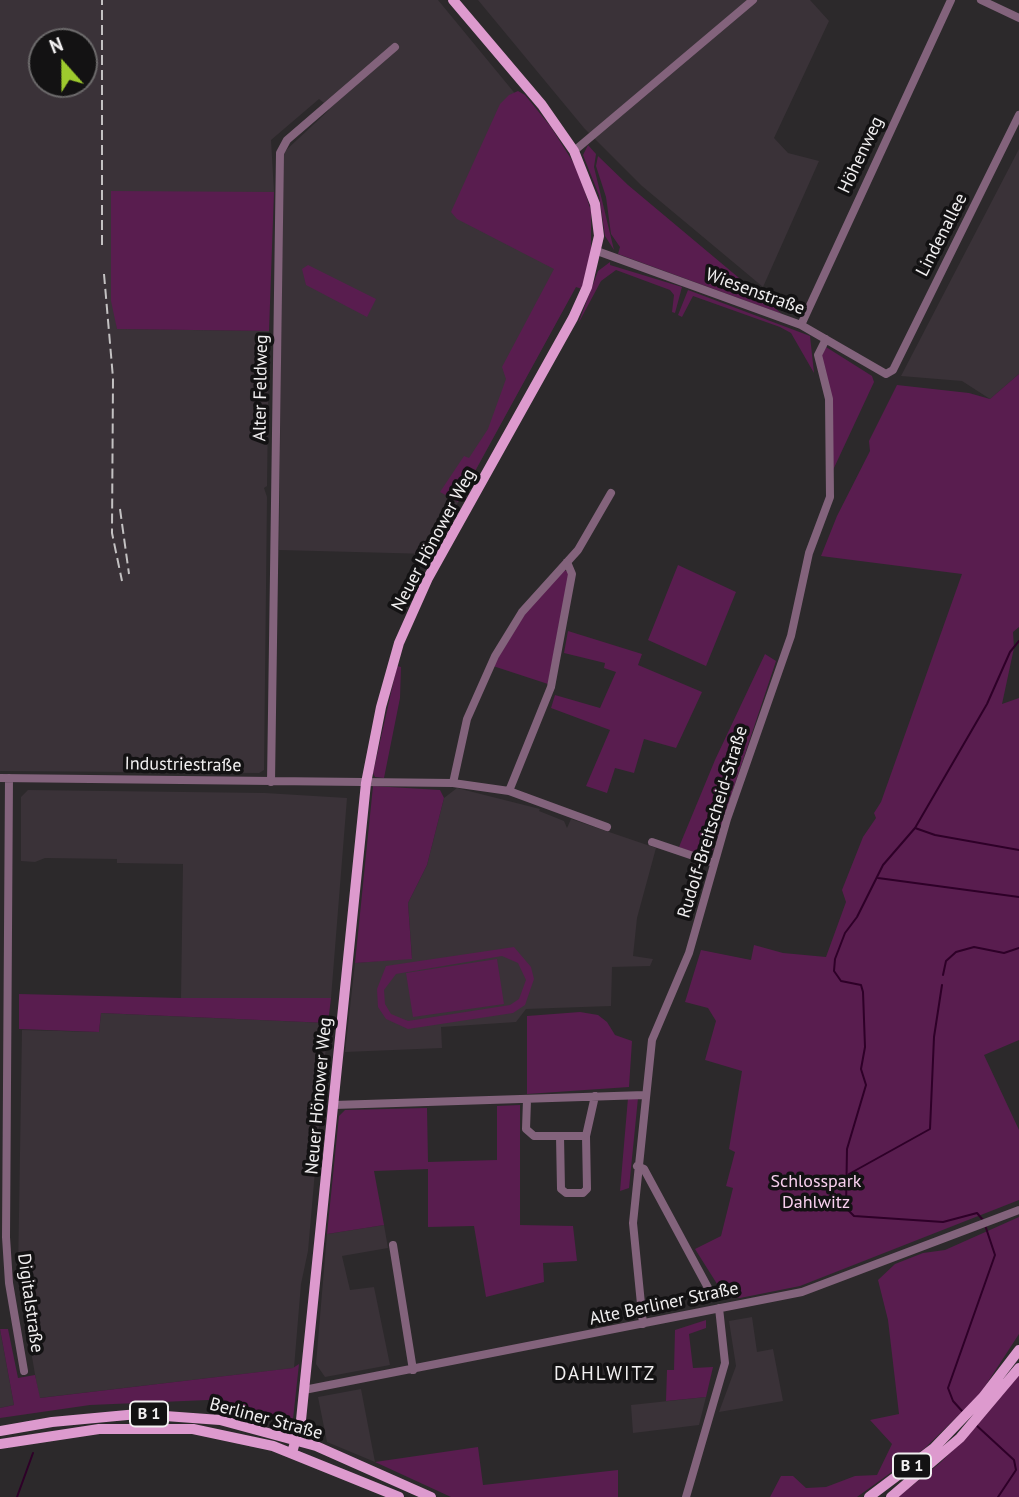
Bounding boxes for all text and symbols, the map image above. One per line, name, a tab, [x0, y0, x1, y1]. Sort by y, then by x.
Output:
north arrow	[28, 28, 98, 98]
text: N	[46, 32, 66, 59]
street label: Höhenweg	[834, 113, 888, 197]
street label: Lindenallee	[912, 190, 972, 280]
street label: Wiesenstraße	[702, 264, 808, 320]
street label: Alter Feldweg	[249, 334, 273, 442]
street label: Neuer Hönower Weg	[387, 465, 481, 615]
street label: Rudolf-Breitscheid-Straße	[673, 723, 753, 921]
street label: Industriestraße	[124, 753, 242, 777]
street label: Neuer Hönower Weg	[301, 1016, 337, 1176]
park label: Schlosspark Dahlwitz	[771, 1171, 861, 1214]
street label: Digitalstraße	[12, 1252, 48, 1354]
street label: Alte Berliner Straße	[587, 1278, 741, 1330]
district label: DAHLWITZ	[555, 1364, 655, 1386]
street label: Berliner Straße	[207, 1394, 325, 1444]
road number: B 1	[130, 1402, 168, 1426]
road number: B 1	[893, 1454, 931, 1478]

